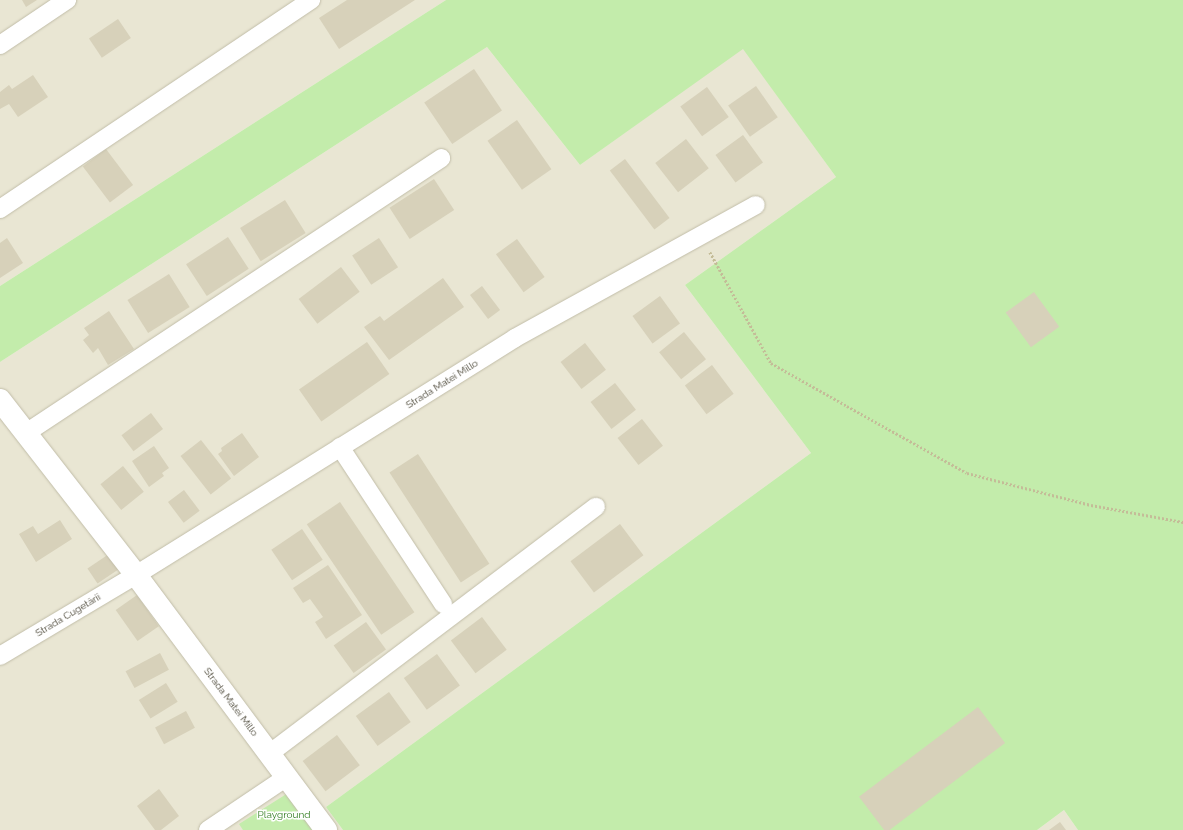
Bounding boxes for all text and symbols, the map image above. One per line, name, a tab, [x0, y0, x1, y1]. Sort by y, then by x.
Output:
street label: Strada Matei Millo	[404, 357, 480, 411]
street label: Strada Cugetării	[33, 591, 103, 639]
street label: Strada Matei Millo	[201, 665, 261, 739]
park label: Playground	[258, 809, 310, 821]

